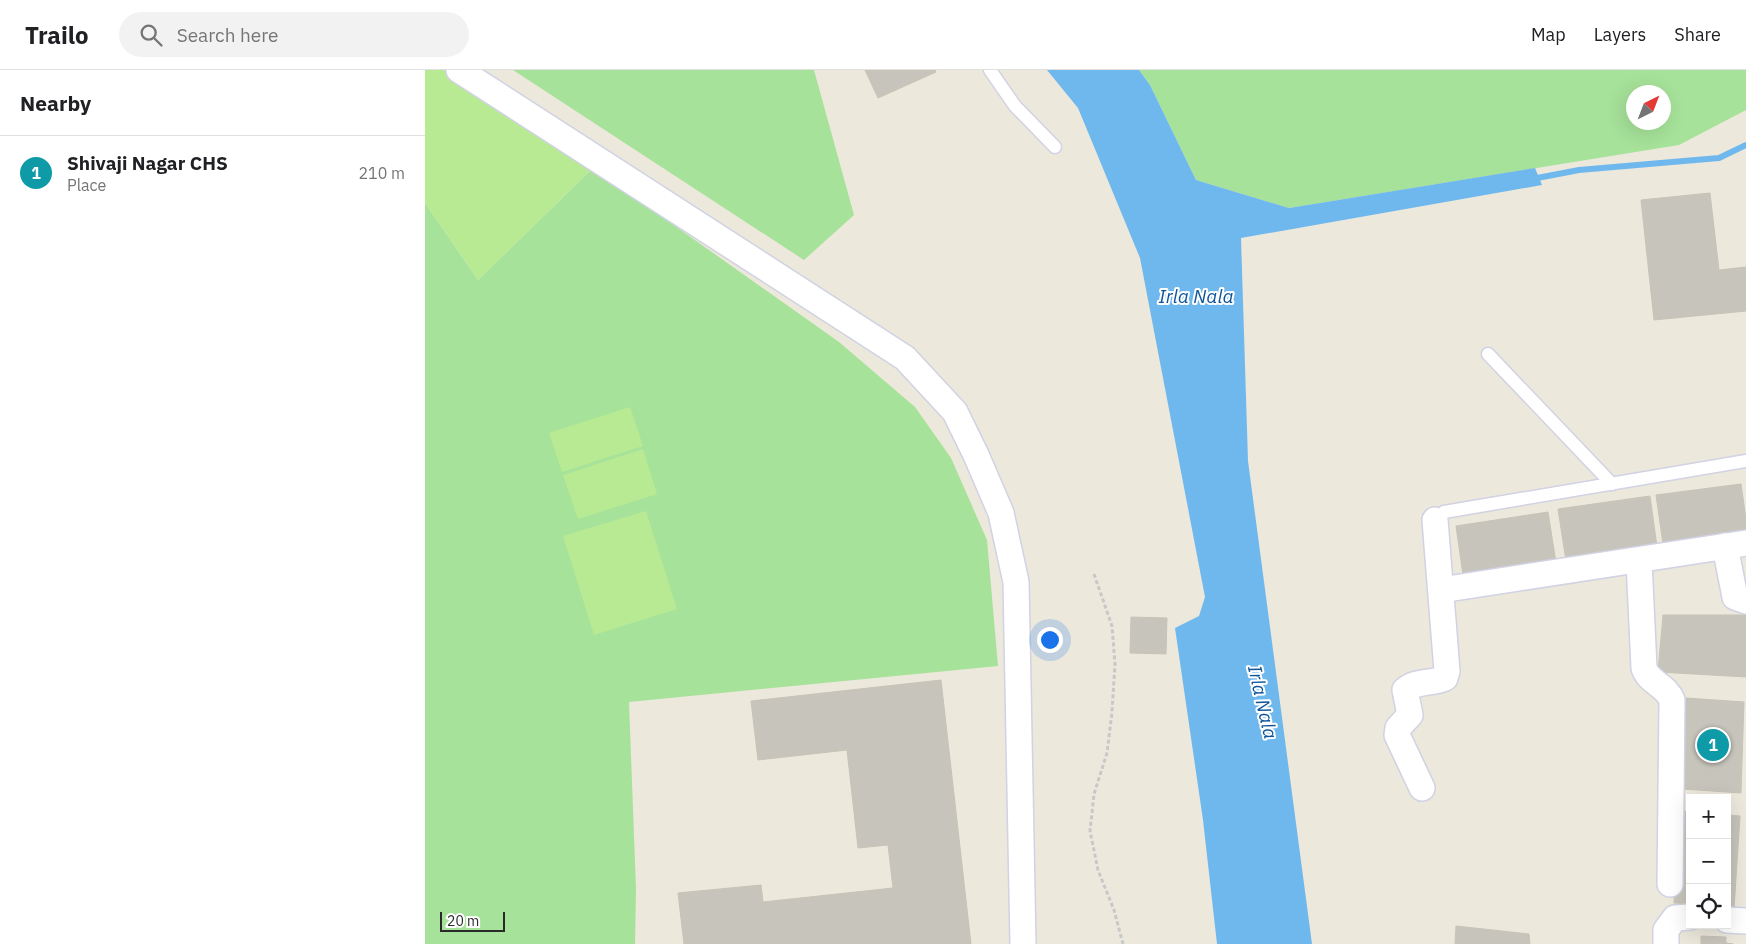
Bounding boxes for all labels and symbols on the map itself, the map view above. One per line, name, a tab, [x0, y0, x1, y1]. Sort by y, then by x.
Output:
north arrow	[1626, 85, 1671, 130]
water label: Irla Nala	[1158, 284, 1234, 308]
your location	[1037, 627, 1063, 653]
water label: Irla Nala	[1243, 663, 1283, 741]
pin: 1	[1697, 726, 1729, 764]
scale bar	[440, 909, 505, 932]

